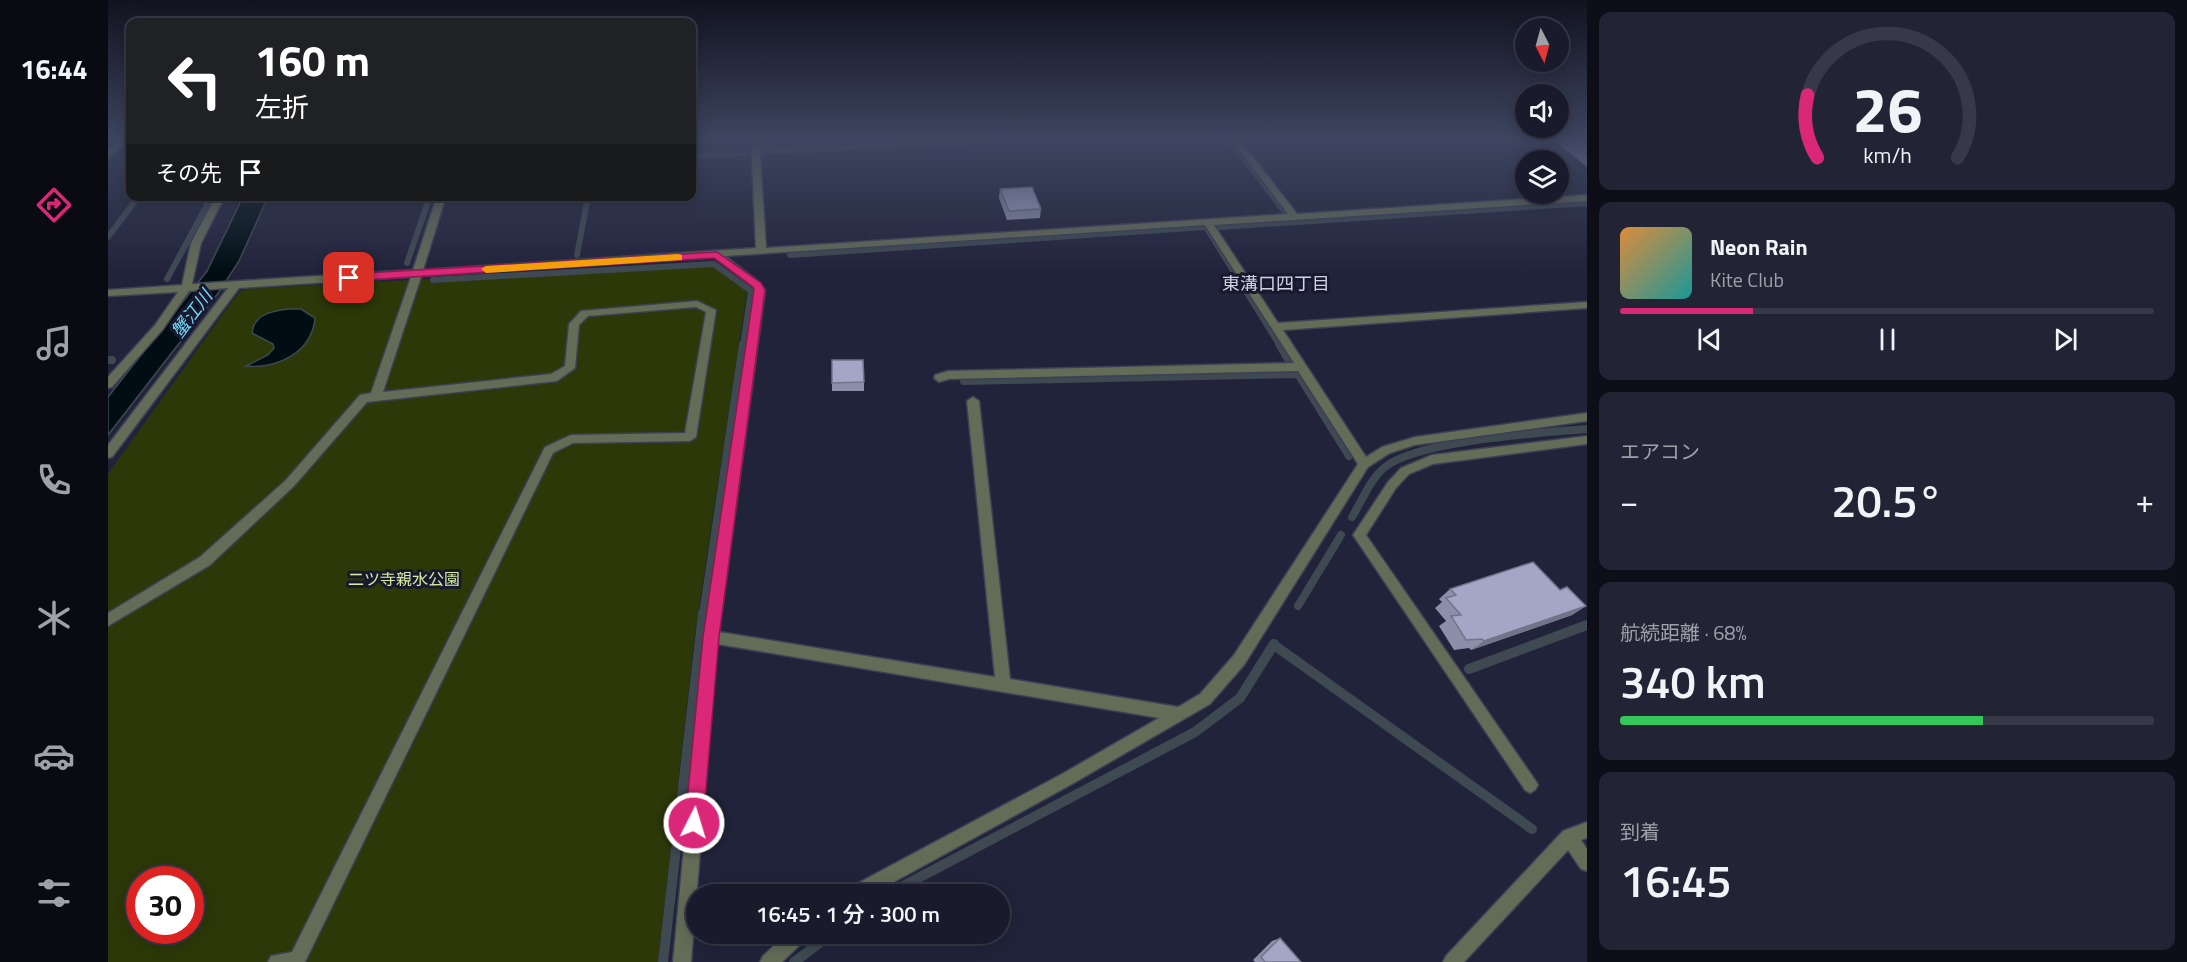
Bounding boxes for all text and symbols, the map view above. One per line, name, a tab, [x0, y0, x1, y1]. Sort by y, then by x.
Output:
north arrow	[1515, 18, 1569, 72]
map controls	[1515, 18, 1569, 204]
text: 160 m	[255, 28, 370, 92]
icon: left	[156, 42, 234, 120]
text: 16:44	[20, 48, 88, 89]
text: 26	[1852, 61, 1922, 156]
button: sound	[1515, 84, 1569, 138]
text: 左折	[255, 86, 309, 127]
text: km/h	[1863, 139, 1911, 171]
button: layers	[1515, 150, 1569, 204]
text: その先	[156, 156, 222, 190]
icon: arrive	[234, 156, 267, 189]
icon: directions	[33, 184, 75, 226]
text: Neon Rain	[1710, 230, 1808, 264]
pin	[323, 252, 374, 303]
icon: arrive	[332, 261, 365, 294]
text: Kite Club	[1710, 264, 1784, 295]
district label: 東溝口四丁目	[1222, 270, 1330, 297]
water label: 蟹江川	[165, 282, 220, 343]
icon: music	[33, 322, 75, 364]
icon: previous	[1693, 323, 1726, 356]
icon: pause	[1871, 323, 1904, 356]
icon: next	[2049, 323, 2082, 356]
text: エアコン	[1620, 436, 1700, 467]
icon: phone	[33, 459, 75, 501]
text: 20.5°	[1831, 466, 1943, 534]
text: −	[1620, 476, 1638, 526]
text: +	[2136, 476, 2154, 526]
park label: 二ツ寺親水公園	[348, 567, 460, 591]
icon: climate	[33, 597, 75, 639]
text: 航続距離 · 68%	[1620, 617, 1747, 648]
text: 340 km	[1620, 647, 1766, 715]
icon: car	[33, 735, 75, 777]
position arrow	[662, 791, 726, 855]
text: 到着	[1620, 816, 1660, 847]
text: 16:45	[1620, 846, 1732, 914]
speed limit sign: 30	[126, 866, 204, 944]
icon: filters	[33, 872, 75, 914]
text: 16:45 · 1 分 · 300 m	[756, 897, 940, 931]

